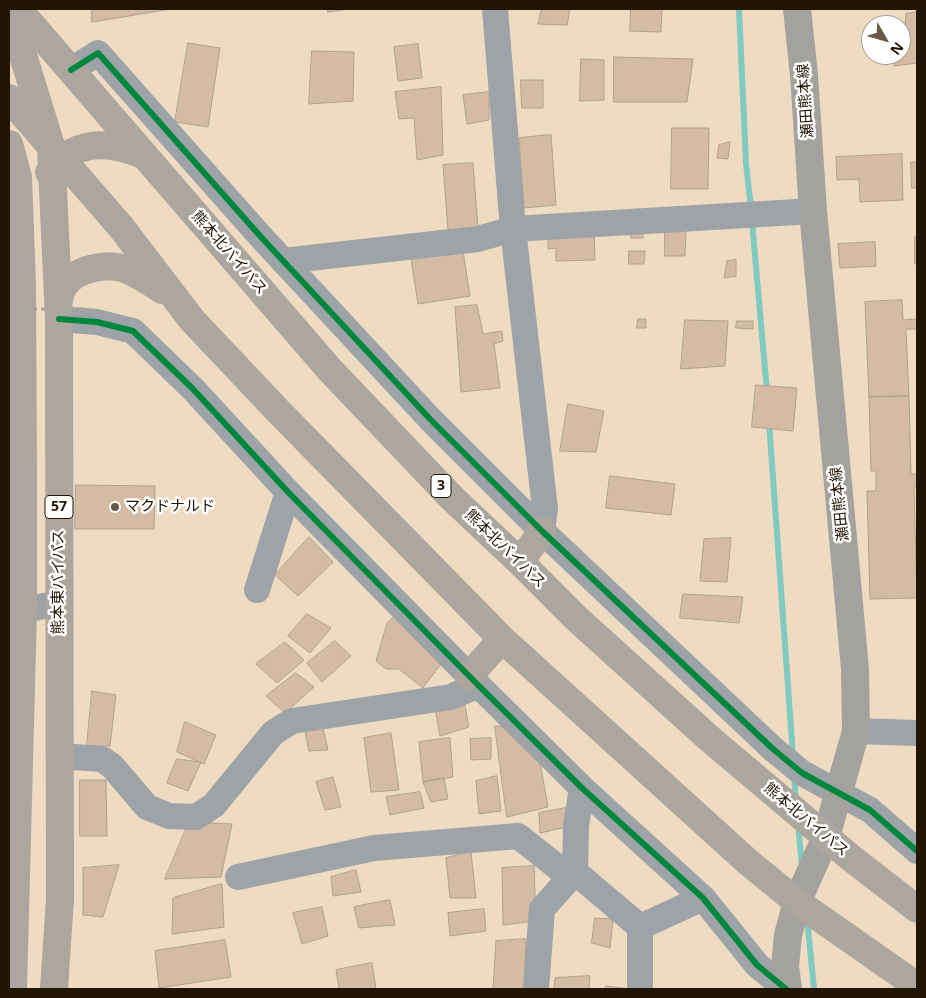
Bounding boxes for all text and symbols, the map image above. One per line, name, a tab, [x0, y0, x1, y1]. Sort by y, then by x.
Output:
north arrow	[861, 15, 911, 65]
text: N	[886, 39, 908, 59]
street label: 瀬田熊本線	[794, 63, 818, 139]
street label: 熊本北バイパス	[188, 207, 270, 299]
street label: 瀬田熊本線	[827, 466, 853, 542]
road number: 3	[431, 474, 451, 498]
road number: 57	[45, 496, 73, 518]
place label: マクドナルド	[125, 498, 215, 516]
marker: マクドナルド	[109, 501, 121, 513]
street label: 熊本北バイパス	[461, 506, 549, 592]
street label: 熊本東バイパス	[50, 530, 68, 634]
street label: 熊本北バイパス	[760, 779, 852, 861]

